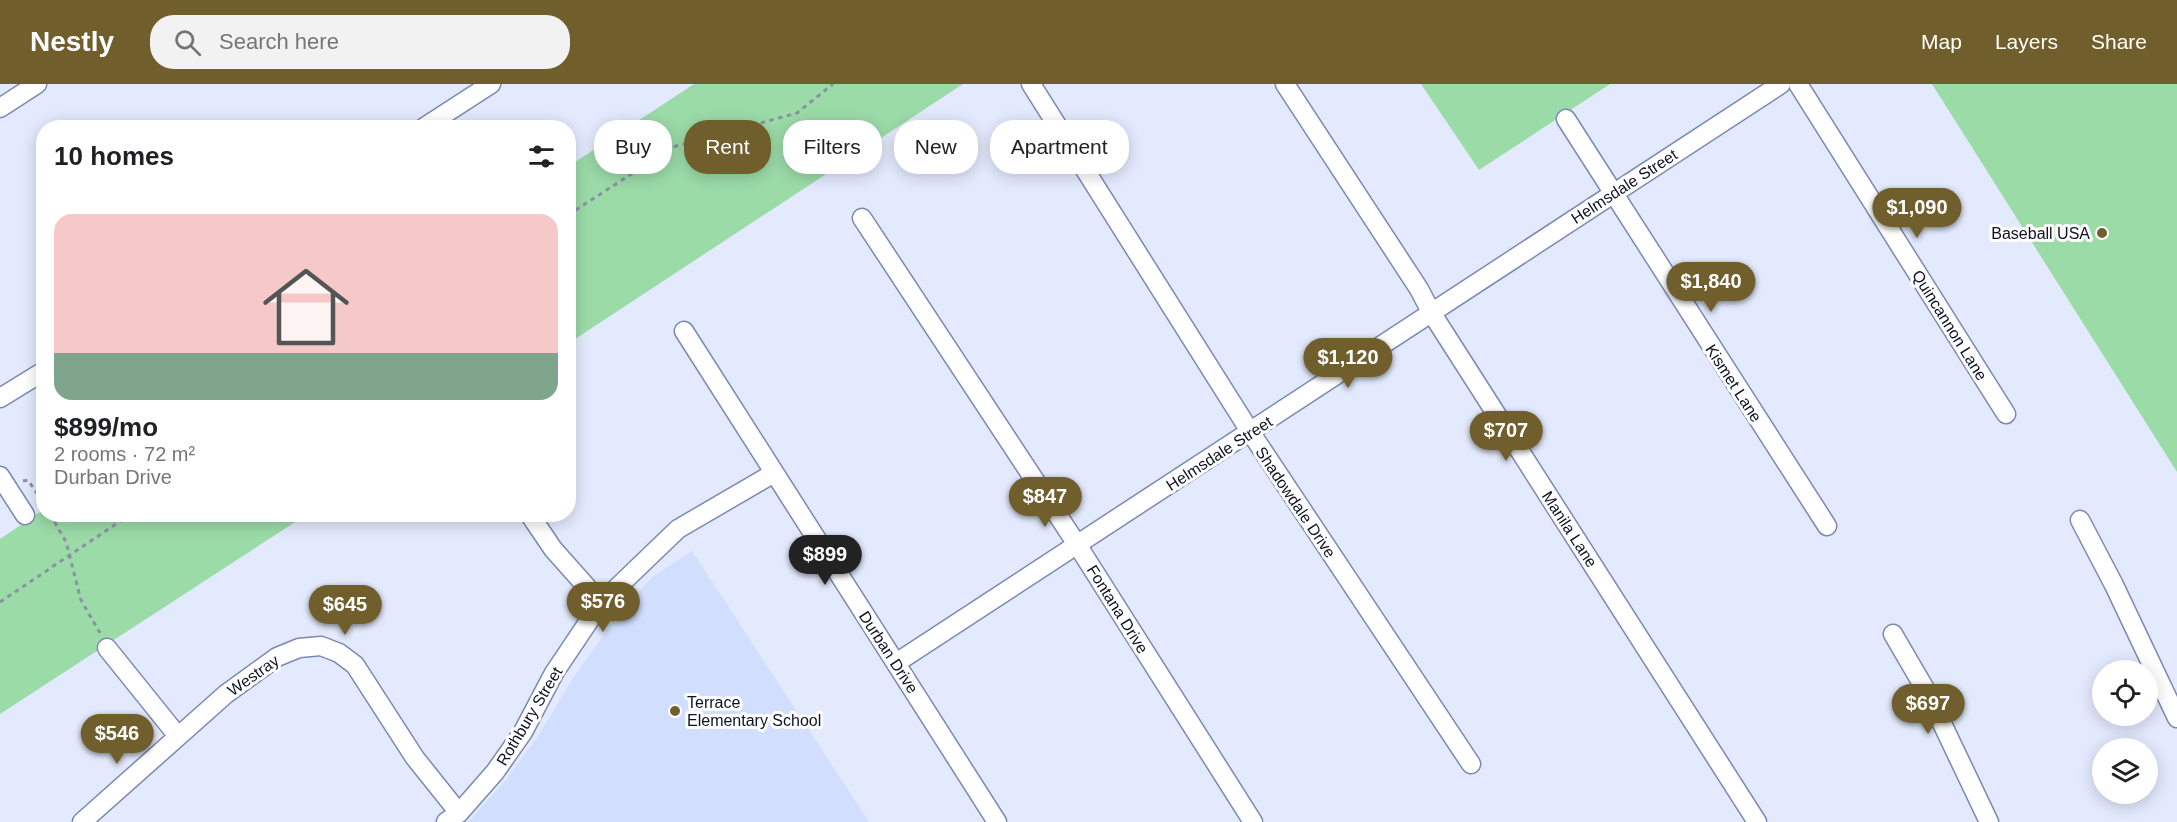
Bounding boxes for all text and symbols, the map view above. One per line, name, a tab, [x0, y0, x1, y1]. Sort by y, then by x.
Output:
search box	[150, 15, 570, 69]
text: Nestly	[30, 26, 114, 57]
icon: search	[171, 26, 204, 59]
text: Search here	[219, 29, 339, 54]
text: Map	[1921, 30, 1962, 53]
text: Layers	[1995, 30, 2058, 53]
text: Share	[2091, 30, 2147, 53]
chip: Buy	[594, 120, 672, 174]
chip: Rent	[684, 120, 771, 174]
chip: Filters	[783, 120, 882, 174]
chip: New	[894, 120, 978, 174]
chip: Apartment	[990, 120, 1129, 174]
icon: filters	[525, 140, 558, 173]
text: 10 homes	[54, 141, 174, 171]
street label: Helmsdale Street	[1568, 146, 1681, 227]
pin: $1,090	[1868, 188, 1966, 239]
text: $1,090	[1886, 196, 1948, 218]
place label: Baseball USA	[1991, 225, 2090, 242]
marker: Baseball USA	[2095, 226, 2109, 240]
icon: home	[252, 253, 360, 361]
pin: $1,840	[1662, 262, 1760, 313]
street label: Quincannon Lane	[1909, 267, 1990, 383]
text: $1,840	[1680, 270, 1742, 292]
pin: $1,120	[1299, 338, 1397, 389]
street label: Kismet Lane	[1702, 341, 1765, 425]
text: $1,120	[1317, 346, 1379, 368]
pin: $707	[1470, 411, 1542, 462]
text: $899/mo	[54, 412, 158, 442]
street label: Helmsdale Street	[1163, 413, 1276, 494]
text: $707	[1484, 419, 1528, 441]
text: 2 rooms · 72 m²	[54, 443, 195, 465]
street label: Shadowdale Drive	[1252, 444, 1339, 561]
text: Durban Drive	[54, 466, 172, 488]
pin: $847	[1009, 477, 1081, 528]
text: $847	[1023, 485, 1067, 507]
street label: Manila Lane	[1539, 488, 1601, 571]
pin: $899	[789, 535, 861, 586]
text: $899	[803, 543, 847, 565]
street label: Fontana Drive	[1084, 562, 1151, 656]
pin: $576	[567, 582, 639, 633]
pin: $645	[309, 585, 381, 636]
text: $576	[581, 590, 625, 612]
text: $645	[323, 593, 367, 615]
street label: Durban Drive	[856, 608, 921, 697]
street label: Westray	[224, 652, 282, 699]
map controls	[2092, 660, 2158, 804]
button: locate	[2092, 660, 2158, 726]
street label: Rothbury Street	[493, 663, 566, 769]
pin: $697	[1892, 684, 1964, 735]
text: $697	[1906, 692, 1950, 714]
place label: Terrace Elementary School	[687, 694, 821, 729]
marker: Terrace Elementary School	[668, 704, 682, 718]
pin: $546	[81, 714, 153, 765]
text: $546	[95, 722, 139, 744]
button: layers	[2092, 738, 2158, 804]

